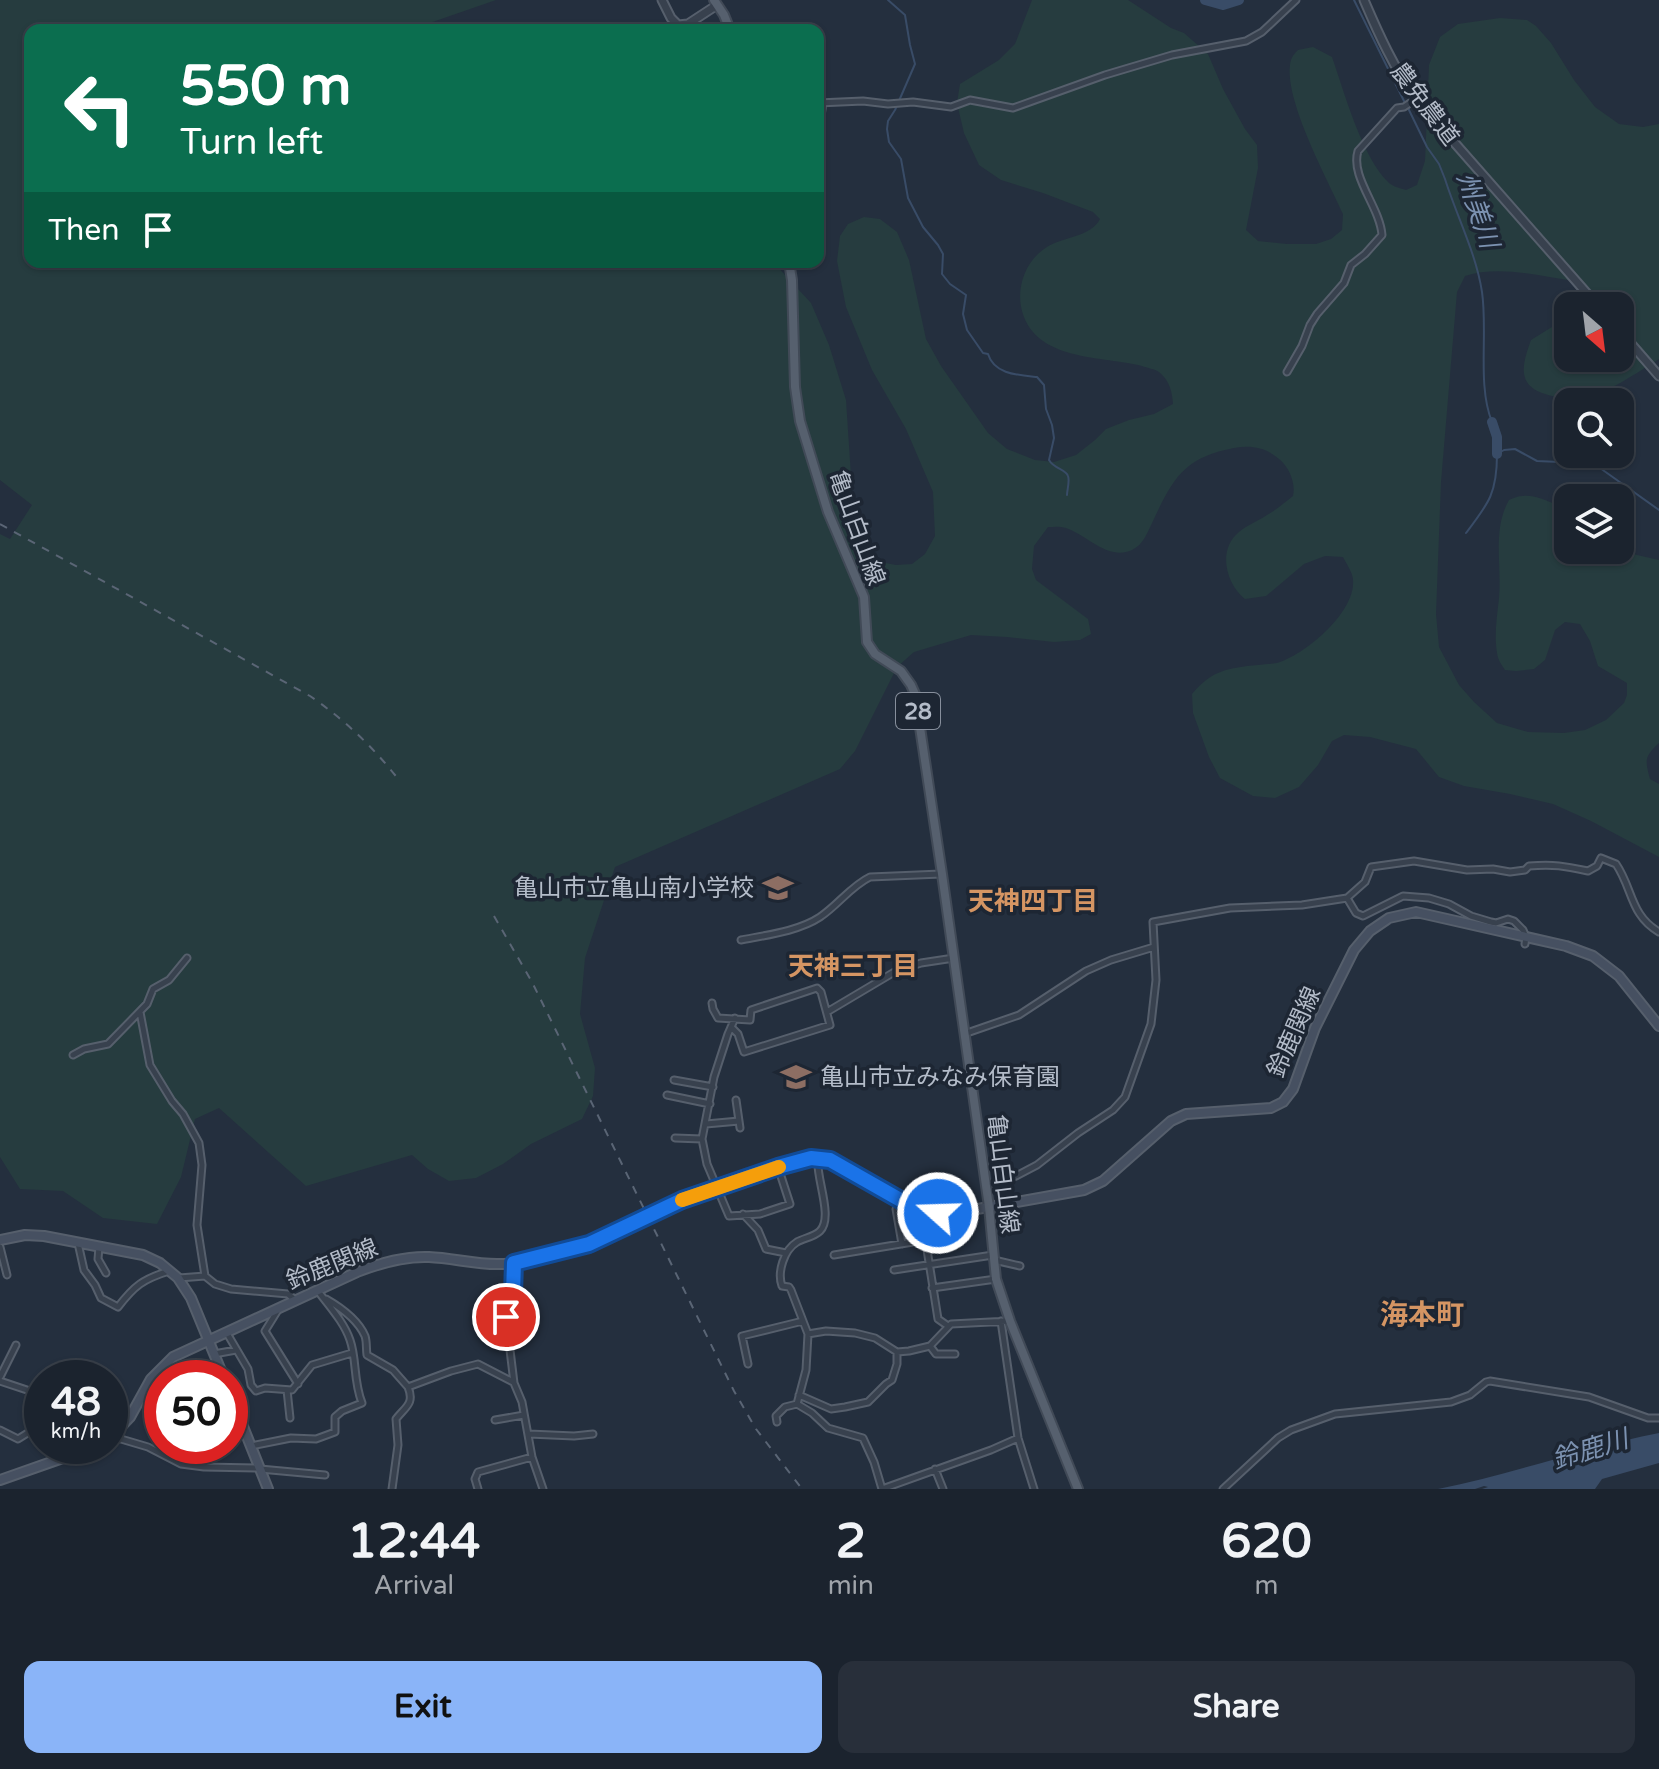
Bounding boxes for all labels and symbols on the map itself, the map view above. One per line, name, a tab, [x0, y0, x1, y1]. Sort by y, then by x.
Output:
street label: 農免農道	[1384, 57, 1465, 151]
water label: 州美川	[1450, 168, 1506, 255]
north arrow	[1554, 292, 1634, 372]
street label: 亀山白山線	[822, 467, 891, 590]
road number: 28	[896, 693, 940, 729]
school or university icon: 亀山市立亀山南小学校	[761, 871, 795, 905]
place label: 亀山市立亀山南小学校	[514, 874, 754, 903]
district label: 天神四丁目	[968, 886, 1098, 917]
district label: 天神三丁目	[788, 951, 918, 982]
street label: 鈴鹿関線	[1262, 982, 1327, 1082]
school or university icon: 亀山市立みなみ保育園	[779, 1060, 813, 1094]
place label: 亀山市立みなみ保育園	[820, 1063, 1060, 1092]
street label: 亀山白山線	[981, 1113, 1024, 1235]
position arrow	[896, 1171, 980, 1255]
street label: 鈴鹿関線	[282, 1233, 382, 1296]
pin	[472, 1283, 540, 1351]
district label: 海本町	[1380, 1298, 1464, 1332]
speed limit sign: 50	[144, 1360, 248, 1464]
water label: 鈴鹿川	[1548, 1422, 1635, 1476]

